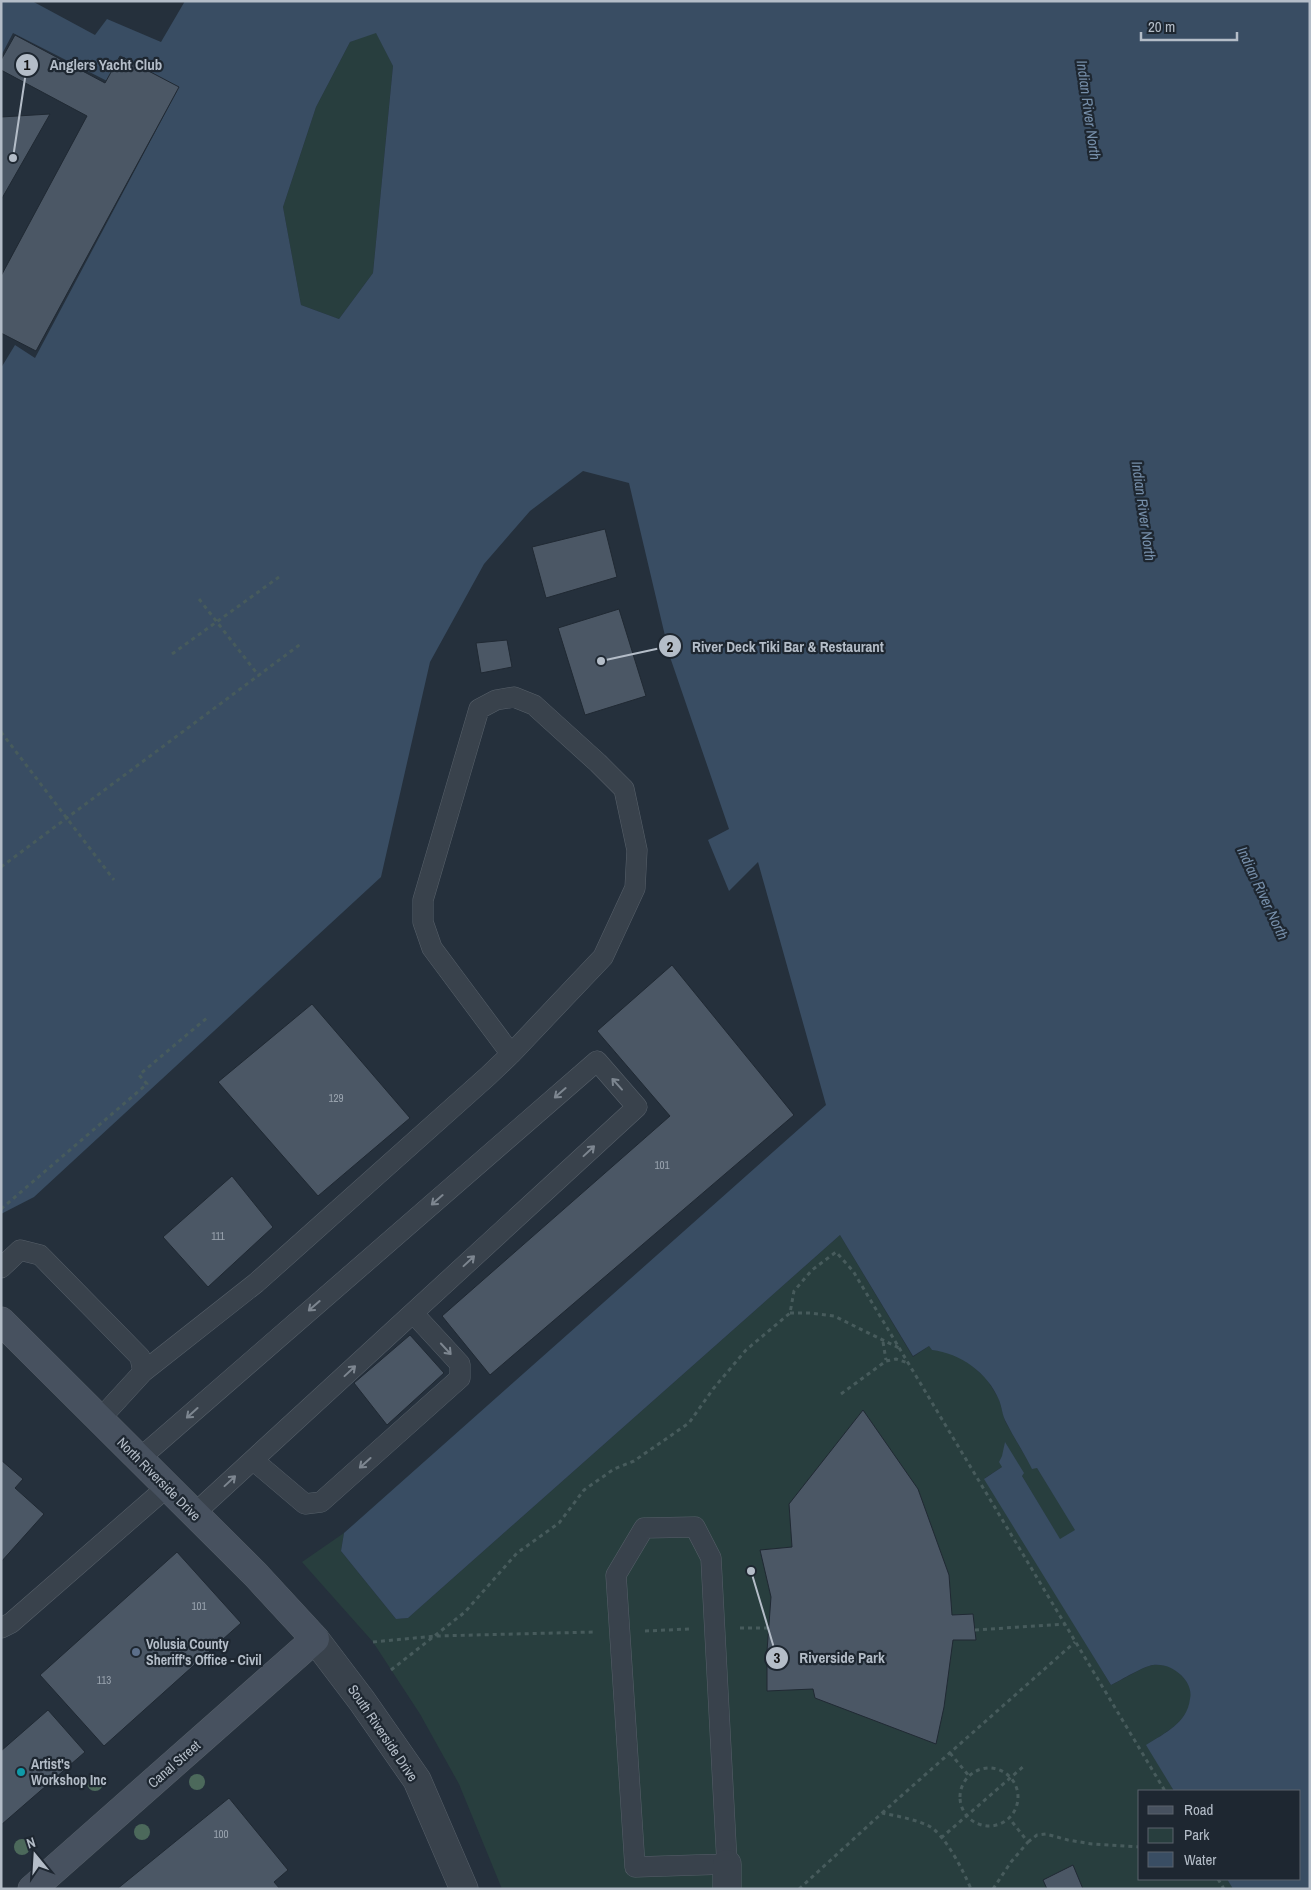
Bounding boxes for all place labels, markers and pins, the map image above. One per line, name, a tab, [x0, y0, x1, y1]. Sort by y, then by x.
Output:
callout: Anglers Yacht Club	[14, 50, 172, 80]
callout: River Deck Tiki Bar & Restaurant	[657, 631, 894, 661]
place label: Volusia County Sheriff's Office - Civil	[146, 1635, 262, 1669]
callout: Riverside Park	[765, 1643, 895, 1673]
marker: Volusia County Sheriff's Office - Civil	[130, 1646, 142, 1658]
place label: Artist's Workshop Inc	[31, 1755, 107, 1789]
marker: Artist's Workshop Inc	[15, 1766, 27, 1778]

